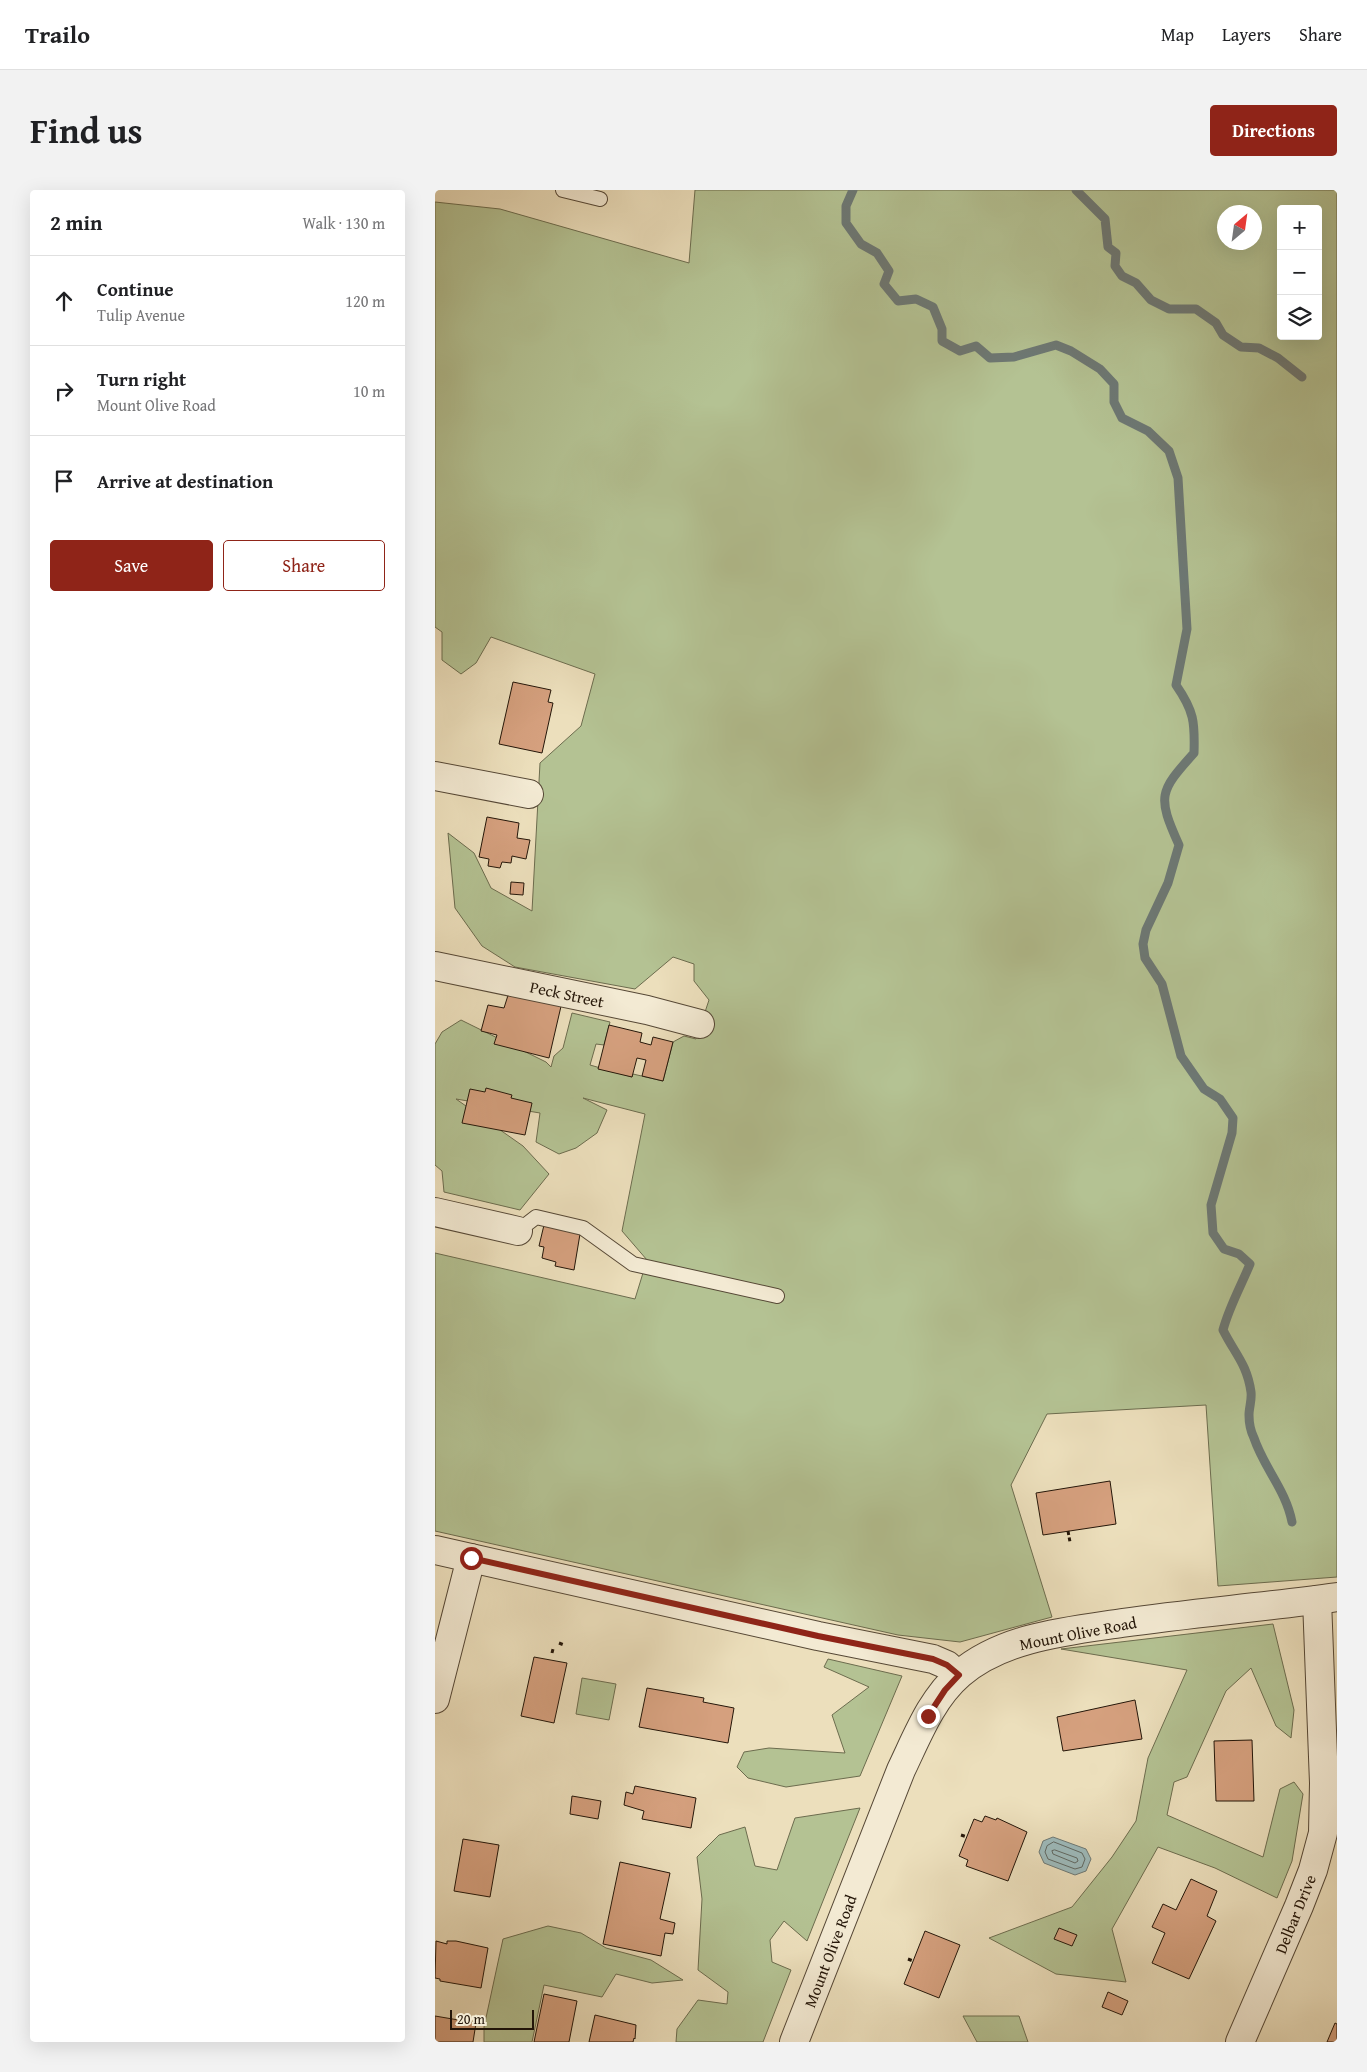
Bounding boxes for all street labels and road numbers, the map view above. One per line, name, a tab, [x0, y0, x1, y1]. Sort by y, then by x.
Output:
street label: Peck Street	[528, 974, 607, 1014]
street label: Mount Olive Road	[1017, 1610, 1139, 1656]
street label: Delbar Drive	[1268, 1871, 1322, 1957]
street label: Mount Olive Road	[797, 1891, 863, 2011]

